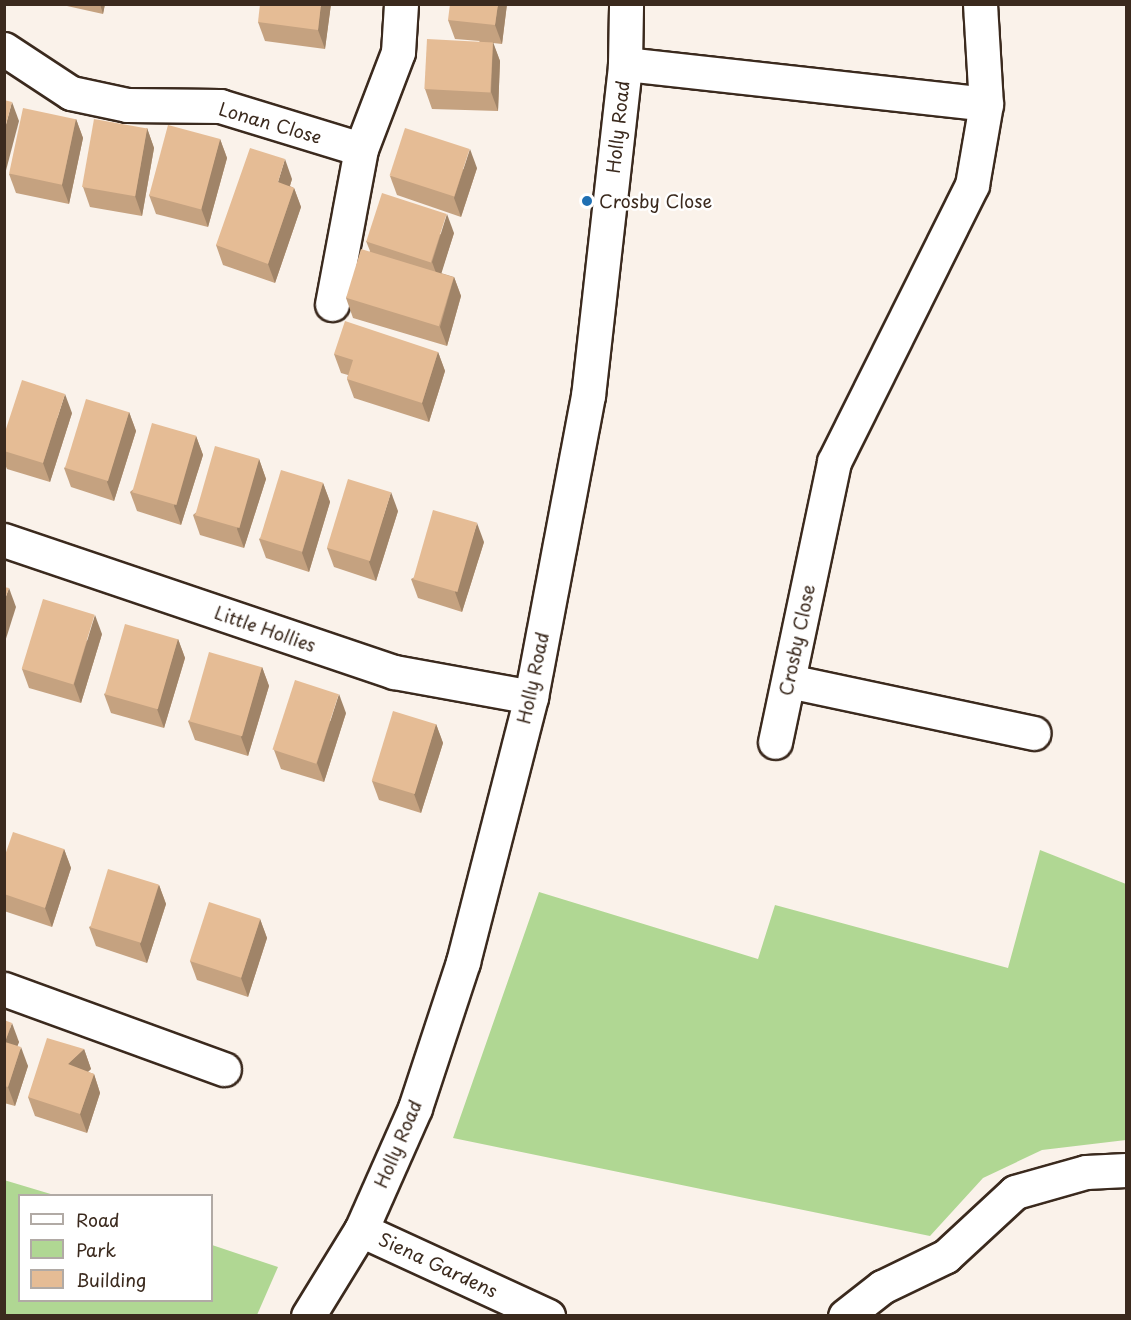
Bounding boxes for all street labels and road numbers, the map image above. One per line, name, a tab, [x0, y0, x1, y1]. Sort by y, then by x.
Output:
street label: Holly Road	[602, 79, 634, 175]
street label: Lonan Close	[216, 98, 324, 148]
street label: Crosby Close	[775, 583, 819, 697]
street label: Little Hollies	[211, 601, 319, 657]
street label: Holly Road	[513, 630, 553, 726]
street label: Holly Road	[370, 1097, 426, 1191]
street label: Siena Gardens	[377, 1229, 499, 1301]

